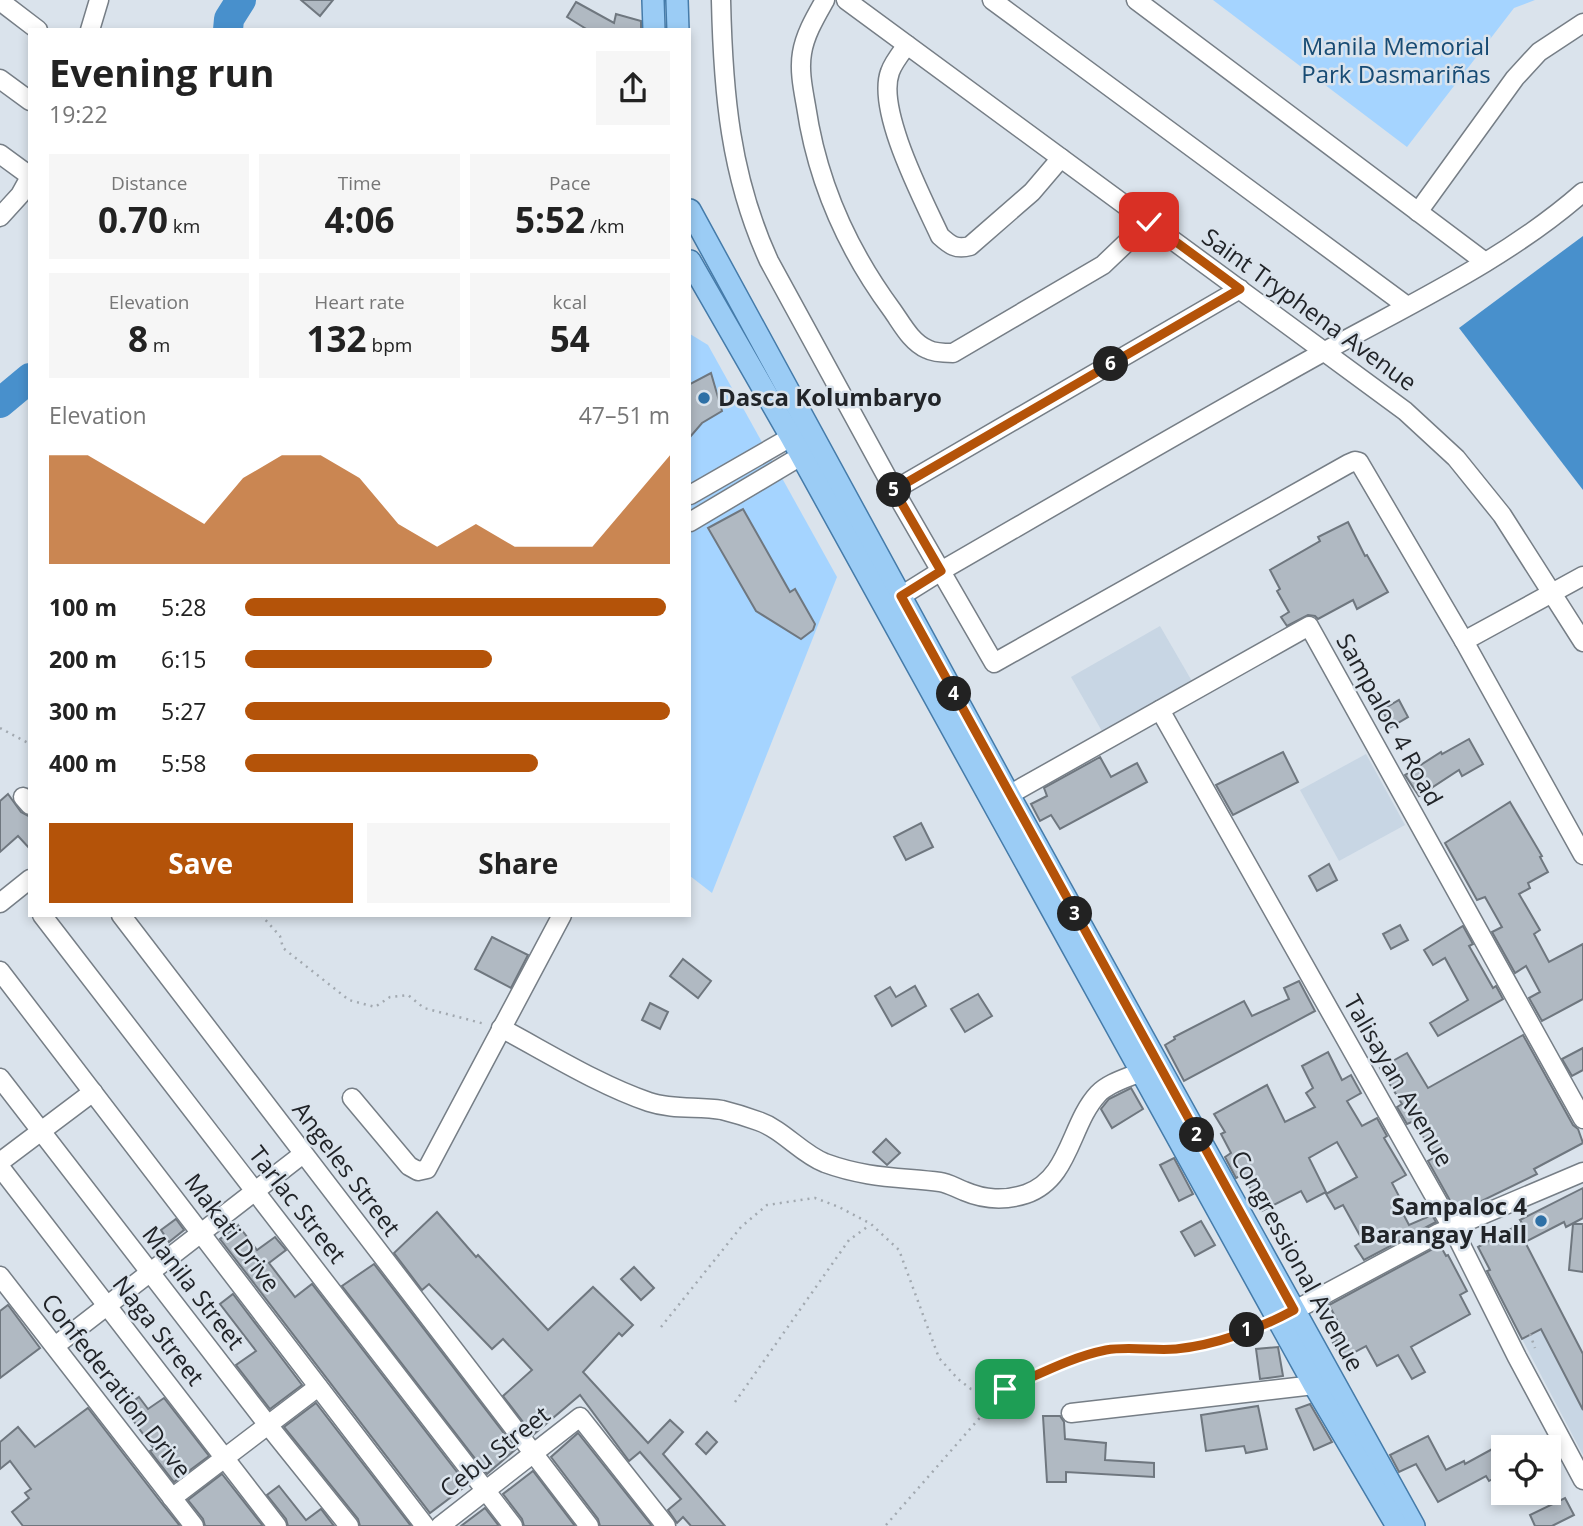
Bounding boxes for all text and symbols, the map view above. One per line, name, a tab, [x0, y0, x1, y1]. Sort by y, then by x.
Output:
park label: Manila Memorial Park Dasmariñas	[1301, 29, 1491, 90]
text: Evening run	[49, 46, 274, 98]
button: share	[596, 51, 670, 125]
text: 19:22	[49, 98, 108, 130]
text: Distance	[111, 170, 187, 196]
text: Time	[338, 170, 381, 196]
text: Pace	[549, 170, 591, 196]
pin	[1119, 192, 1179, 252]
text: 0.70	[98, 196, 168, 243]
text: 4:06	[324, 196, 395, 243]
text: 5:52	[515, 196, 585, 243]
icon: check	[1130, 203, 1168, 241]
text: km	[168, 213, 200, 239]
text: /km	[585, 213, 625, 239]
street label: Saint Tryphena Avenue	[1196, 220, 1424, 398]
text: Elevation	[109, 289, 190, 315]
text: Heart rate	[314, 289, 405, 315]
text: kcal	[553, 289, 587, 315]
text: 8	[128, 315, 148, 362]
text: 132	[307, 315, 367, 362]
text: 54	[550, 315, 590, 362]
text: m	[148, 332, 170, 358]
text: bpm	[367, 332, 412, 358]
pin: 6	[1094, 346, 1128, 382]
text: 6	[1105, 350, 1116, 376]
place label: Dasca Kolumbaryo	[718, 380, 942, 413]
marker: Dasca Kolumbaryo	[696, 390, 712, 406]
text: Elevation	[49, 399, 147, 431]
text: 47–51 m	[579, 399, 670, 431]
pin: 5	[876, 472, 912, 508]
text: 5	[888, 476, 899, 502]
text: 100 m	[49, 591, 117, 623]
text: 5:28	[161, 591, 207, 623]
street label: Sampaloc 4 Road	[1329, 627, 1451, 811]
text: 200 m	[49, 643, 117, 675]
text: 6:15	[161, 643, 207, 675]
pin: 4	[936, 676, 972, 712]
text: 4	[948, 680, 959, 706]
text: 300 m	[49, 695, 117, 727]
text: 5:27	[161, 695, 207, 727]
text: 400 m	[49, 747, 117, 779]
text: 5:58	[161, 747, 207, 779]
button: Save	[49, 823, 353, 903]
button: Share	[367, 823, 670, 903]
pin: 3	[1058, 897, 1092, 932]
text: 3	[1069, 900, 1080, 926]
street label: Talisayan Avenue	[1337, 988, 1462, 1172]
street label: Angeles Street	[286, 1094, 409, 1242]
pin: 2	[1180, 1118, 1214, 1152]
text: 2	[1191, 1121, 1202, 1147]
street label: Tarlac Street	[242, 1139, 354, 1270]
street label: Congressional Avenue	[1224, 1144, 1373, 1377]
street label: Makati Drive	[178, 1166, 289, 1298]
place label: Sampaloc 4 Barangay Hall	[1360, 1189, 1527, 1250]
marker: Sampaloc 4 Barangay Hall	[1533, 1213, 1549, 1229]
street label: Manila Street	[136, 1218, 253, 1356]
street label: Naga Street	[106, 1268, 213, 1392]
street label: Confederation Drive	[35, 1286, 200, 1484]
pin: 1	[1230, 1312, 1264, 1348]
text: 1	[1241, 1316, 1252, 1342]
pin	[975, 1359, 1035, 1419]
icon: arrive	[986, 1370, 1024, 1408]
street label: Cebu Street	[432, 1397, 556, 1504]
map controls	[1491, 1435, 1561, 1505]
button: locate	[1491, 1435, 1561, 1505]

